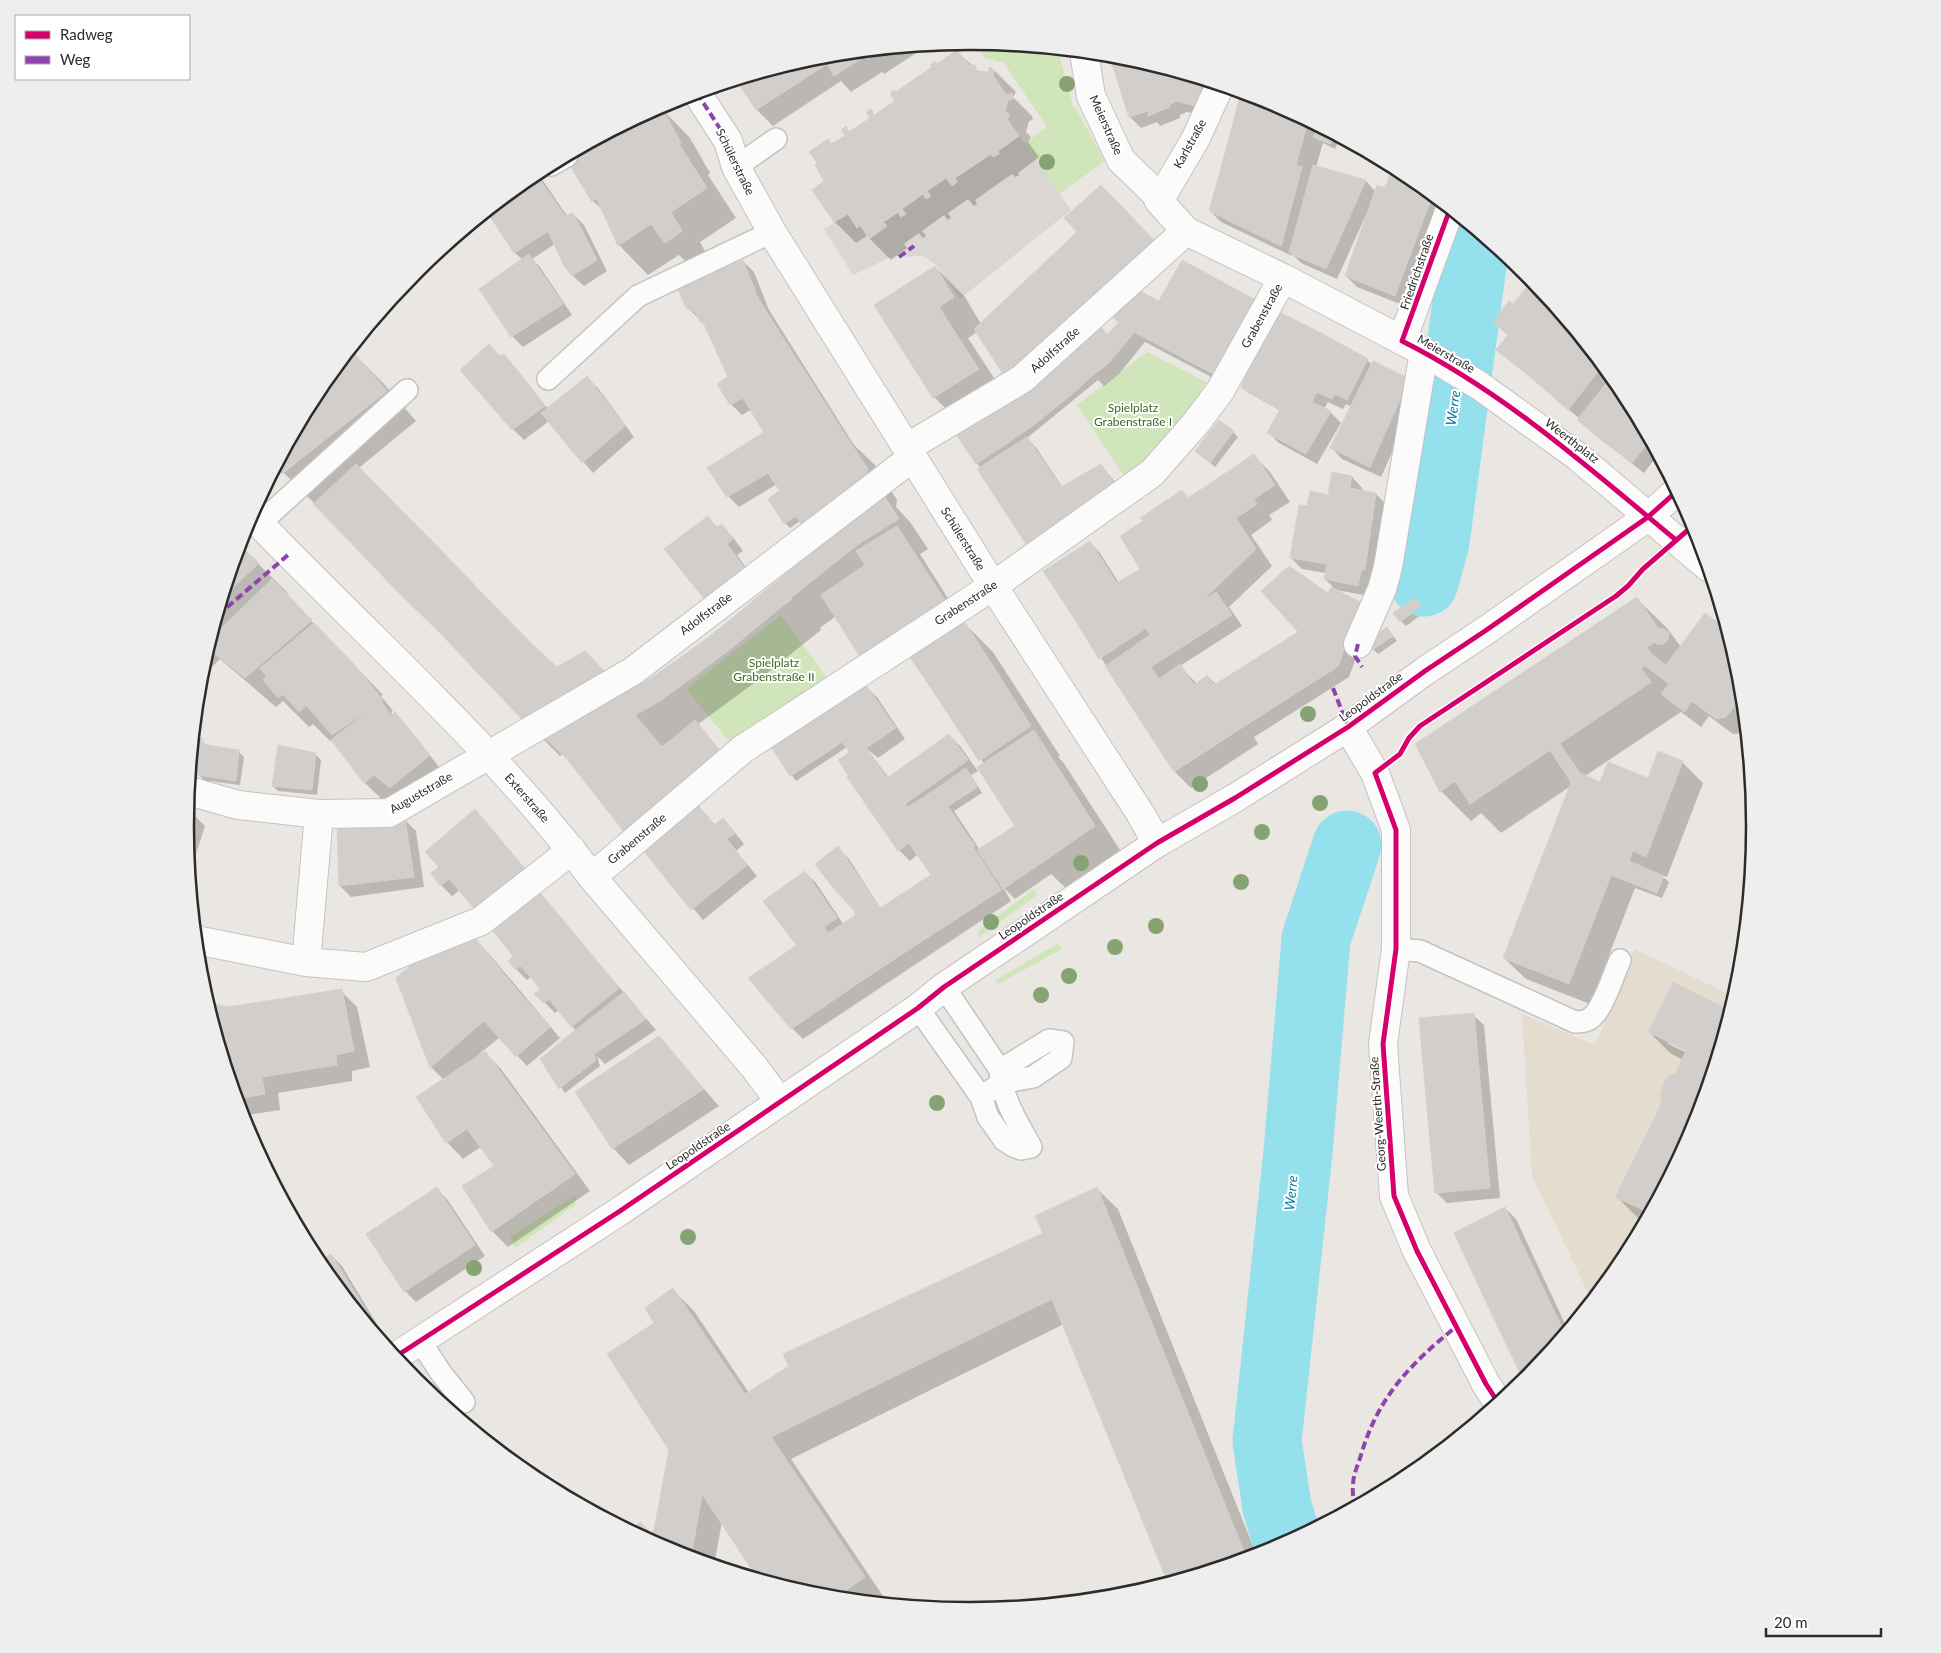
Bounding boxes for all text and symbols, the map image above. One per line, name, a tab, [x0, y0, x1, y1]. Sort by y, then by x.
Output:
legend	[15, 15, 190, 80]
text: Radweg	[60, 25, 113, 43]
text: Weg	[60, 50, 91, 68]
street label: Meierstraße	[1087, 93, 1126, 157]
street label: Karlstraße	[1170, 116, 1209, 171]
street label: Schülerstraße	[713, 126, 758, 197]
street label: Friedrichstraße	[1397, 232, 1437, 312]
street label: Grabenstraße	[1238, 281, 1286, 351]
street label: Adolfstraße	[1027, 323, 1083, 376]
street label: Meierstraße	[1415, 331, 1478, 376]
water label: Werre	[1442, 389, 1463, 427]
park label: Spielplatz Grabenstraße I	[1094, 400, 1172, 429]
street label: Weerthplatz	[1542, 415, 1603, 467]
street label: Schülerstraße	[938, 504, 989, 573]
street label: Grabenstraße	[932, 577, 1000, 628]
street label: Adolfstraße	[677, 589, 735, 638]
park label: Spielplatz Grabenstraße II	[733, 655, 815, 684]
street label: Leopoldstraße	[1336, 668, 1405, 725]
street label: Auguststraße	[387, 769, 455, 817]
street label: Exterstraße	[502, 770, 553, 826]
street label: Grabenstraße	[604, 810, 669, 867]
street label: Leopoldstraße	[995, 888, 1066, 943]
street label: Georg-Weerth-Straße	[1366, 1056, 1389, 1172]
street label: Leopoldstraße	[662, 1118, 733, 1173]
water label: Werre	[1280, 1174, 1301, 1211]
scale bar	[1766, 1606, 1881, 1638]
text: 20 m	[1774, 1613, 1808, 1631]

